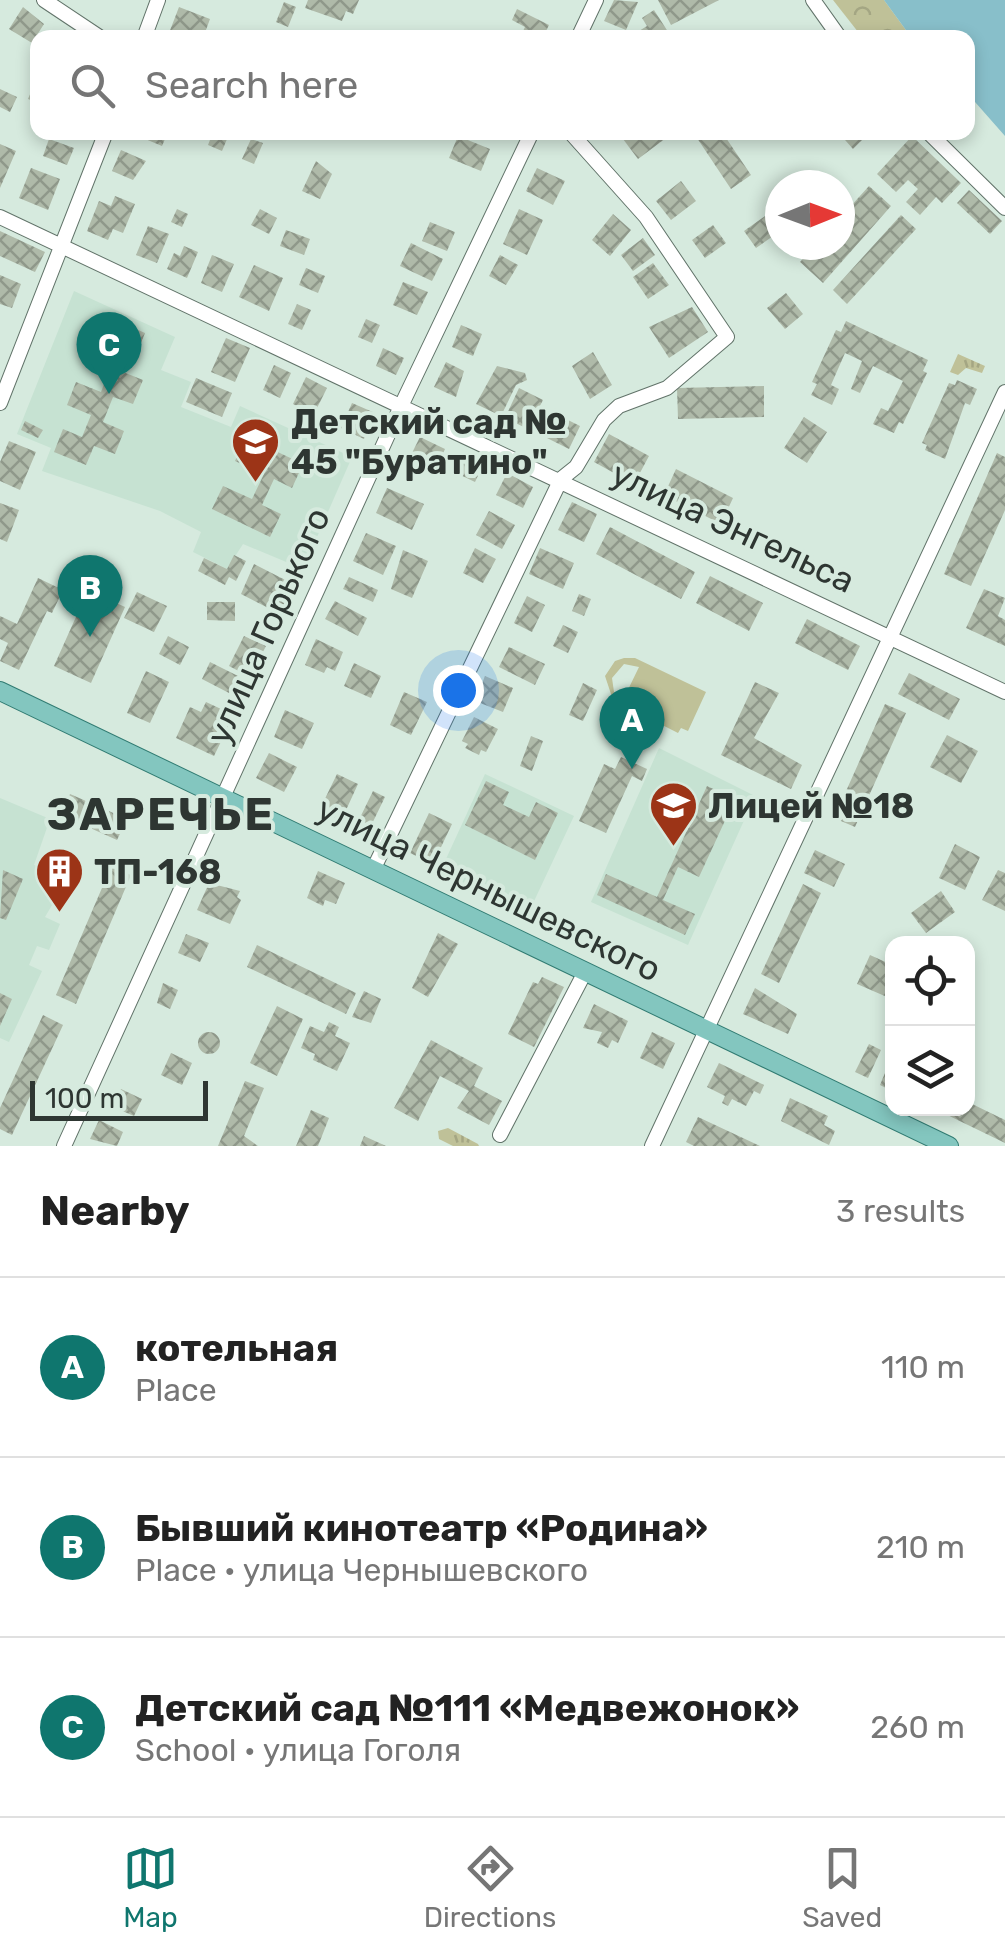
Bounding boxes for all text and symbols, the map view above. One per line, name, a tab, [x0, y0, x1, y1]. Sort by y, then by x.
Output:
search box	[30, 30, 975, 140]
icon: search	[65, 58, 120, 113]
text: Search here	[145, 62, 358, 108]
north arrow	[765, 170, 855, 260]
pin: C	[76, 312, 142, 394]
place label: Детский сад № 45 "Буратино"	[291, 401, 567, 483]
school or university icon: Детский сад № 45 "Буратино"	[230, 416, 282, 484]
street label: улица Энгельса	[605, 452, 861, 602]
street label: улица Горького	[197, 501, 339, 751]
pin: B	[58, 554, 122, 637]
your location	[433, 665, 484, 716]
pin: A	[600, 686, 664, 769]
school or university icon: Лицей №18	[647, 780, 699, 848]
place label: Лицей №18	[708, 785, 914, 827]
street label: улица Чернышевского	[310, 787, 668, 991]
district label: ЗАРЕЧЬЕ	[47, 788, 275, 841]
building icon: ТП-168	[33, 846, 85, 914]
place label: ТП-168	[94, 851, 222, 893]
map controls	[885, 936, 975, 1116]
button: locate	[885, 936, 975, 1026]
button: layers	[885, 1026, 975, 1116]
scale bar	[30, 1076, 208, 1120]
text: 100 m	[45, 1082, 124, 1115]
text: Nearby	[40, 1186, 190, 1236]
text: 3 results	[836, 1192, 965, 1230]
text: котельная	[135, 1325, 338, 1371]
text: A	[61, 1348, 84, 1386]
text: 110 m	[881, 1348, 965, 1386]
text: Place	[135, 1371, 217, 1409]
text: Бывший кинотеатр «Родина»	[135, 1505, 708, 1551]
text: B	[61, 1528, 84, 1566]
text: 210 m	[876, 1528, 965, 1566]
text: Place · улица Чернышевского	[135, 1551, 588, 1589]
text: Детский сад №111 «Медвежонок»	[135, 1685, 799, 1731]
text: C	[61, 1708, 84, 1746]
text: 260 m	[870, 1708, 965, 1746]
text: School · улица Гоголя	[135, 1731, 461, 1769]
tab: Map	[123, 1841, 178, 1934]
tab: Directions	[424, 1841, 556, 1934]
tab: Saved	[802, 1841, 882, 1934]

